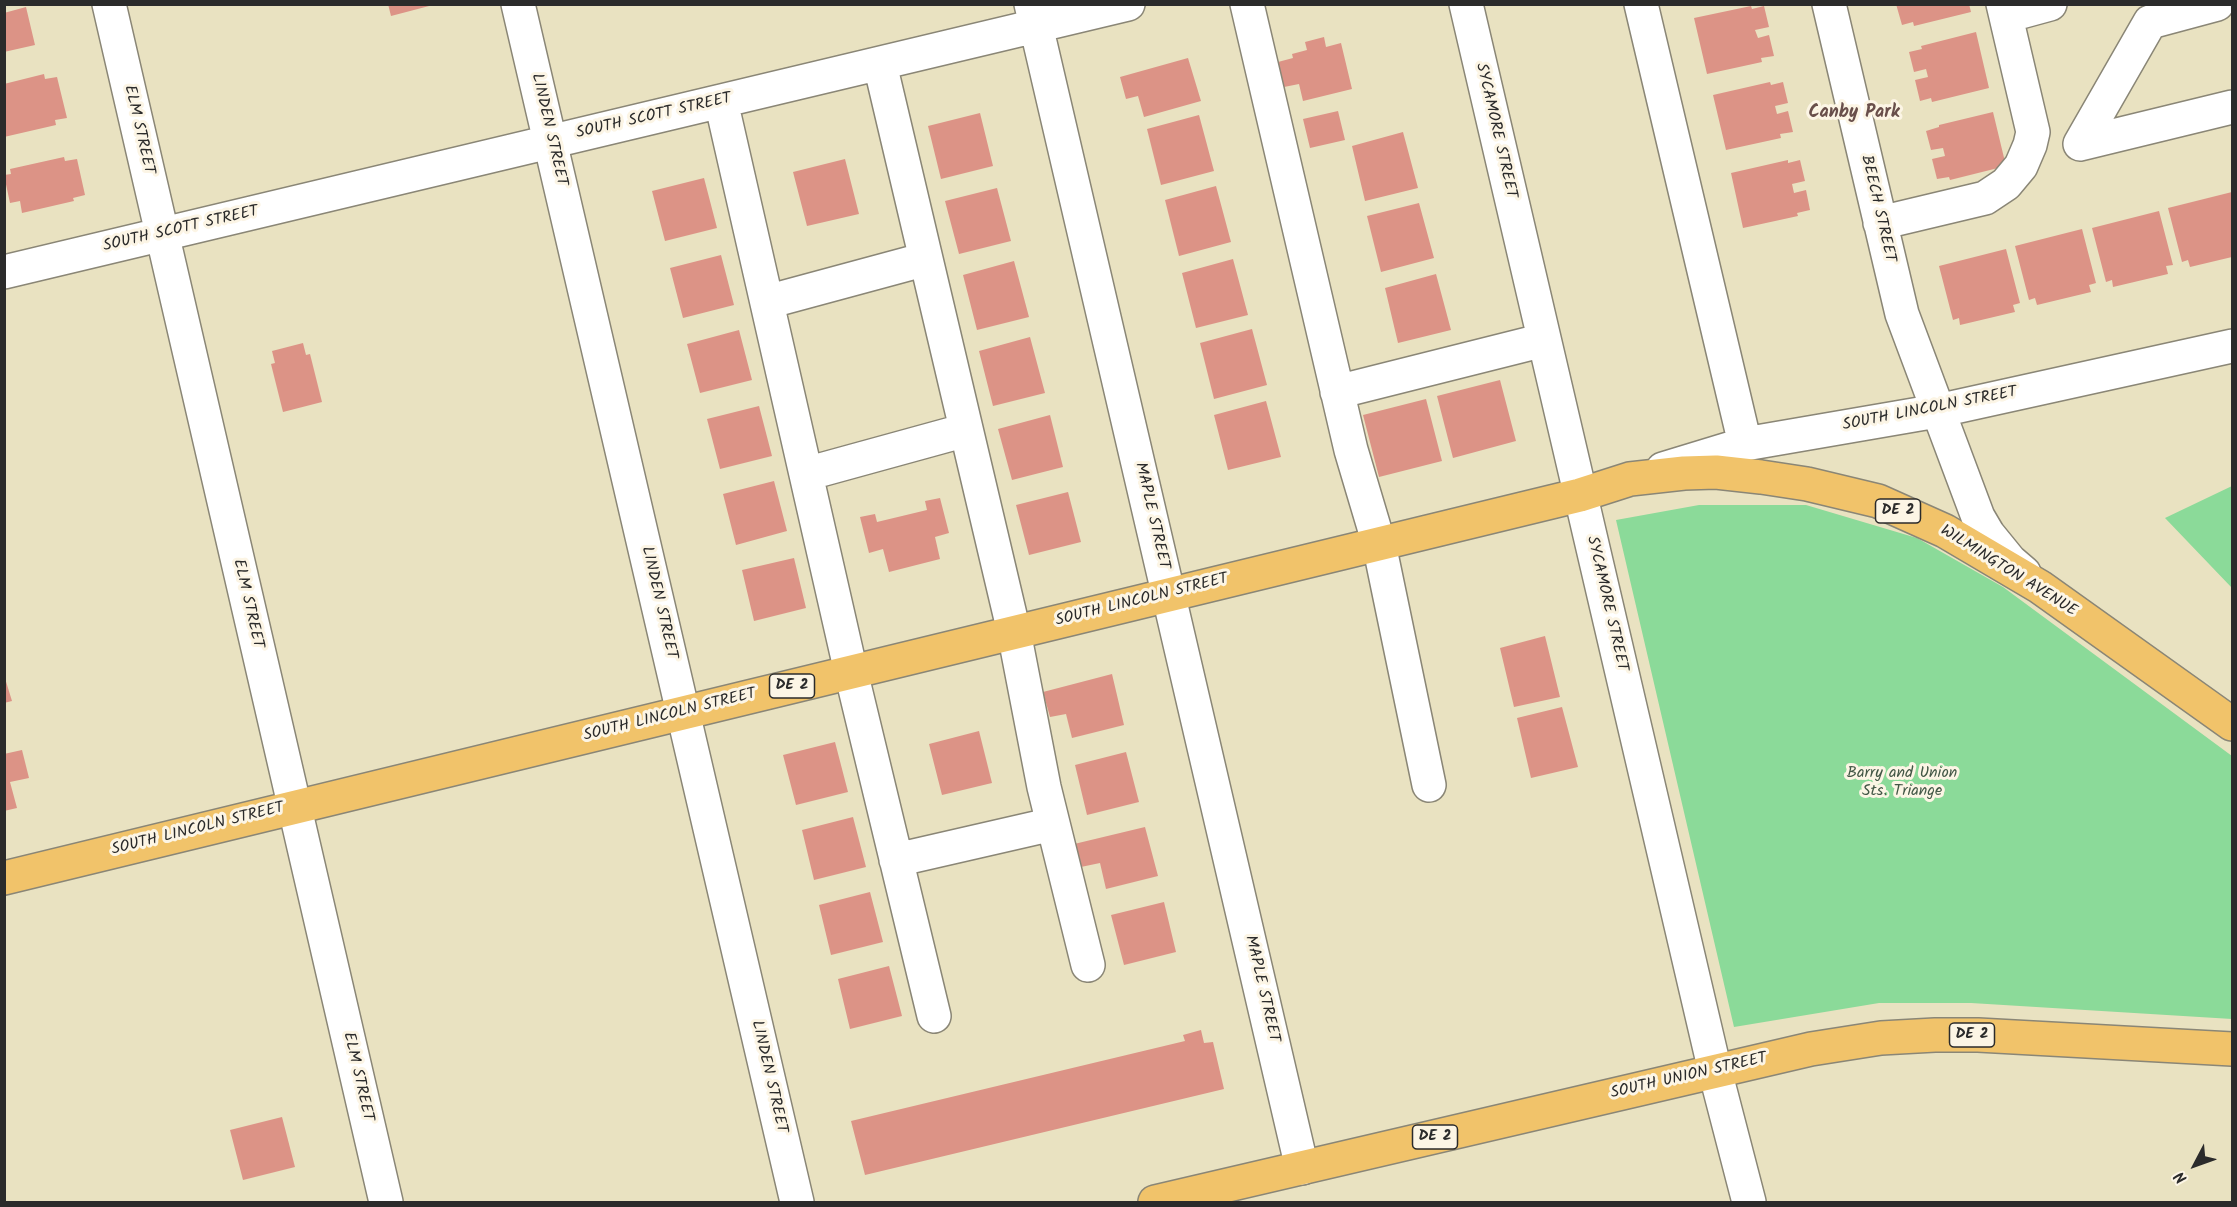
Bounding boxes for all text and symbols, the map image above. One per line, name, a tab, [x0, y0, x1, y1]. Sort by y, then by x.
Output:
street label: SYCAMORE STREET	[1470, 61, 1520, 201]
street label: LINDEN STREET	[526, 72, 570, 188]
street label: ELM STREET	[118, 84, 158, 176]
street label: SOUTH SCOTT STREET	[575, 90, 733, 144]
district label: Canby Park	[1808, 103, 1900, 125]
street label: BEECH STREET	[1855, 154, 1899, 264]
street label: SOUTH SCOTT STREET	[102, 203, 260, 257]
street label: SOUTH LINCOLN STREET	[1841, 384, 2019, 436]
street label: MAPLE STREET	[1129, 461, 1173, 571]
road number: DE 2	[1876, 499, 1920, 523]
street label: WILMINGTON AVENUE	[1936, 522, 2080, 622]
street label: SYCAMORE STREET	[1581, 534, 1631, 674]
street label: LINDEN STREET	[636, 545, 680, 661]
street label: ELM STREET	[227, 558, 267, 650]
street label: SOUTH LINCOLN STREET	[1054, 570, 1230, 632]
road number: DE 2	[770, 674, 814, 698]
street label: SOUTH LINCOLN STREET	[582, 685, 758, 747]
park label: Barry and Union Sts. Triange	[1847, 764, 1957, 802]
street label: SOUTH LINCOLN STREET	[110, 799, 286, 861]
street label: MAPLE STREET	[1239, 934, 1283, 1044]
street label: LINDEN STREET	[746, 1019, 790, 1135]
road number: DE 2	[1950, 1023, 1994, 1047]
street label: ELM STREET	[337, 1031, 377, 1123]
street label: SOUTH UNION STREET	[1609, 1050, 1769, 1104]
road number: DE 2	[1412, 1125, 1458, 1149]
north arrow	[2165, 1135, 2225, 1195]
text: N	[2168, 1165, 2194, 1189]

